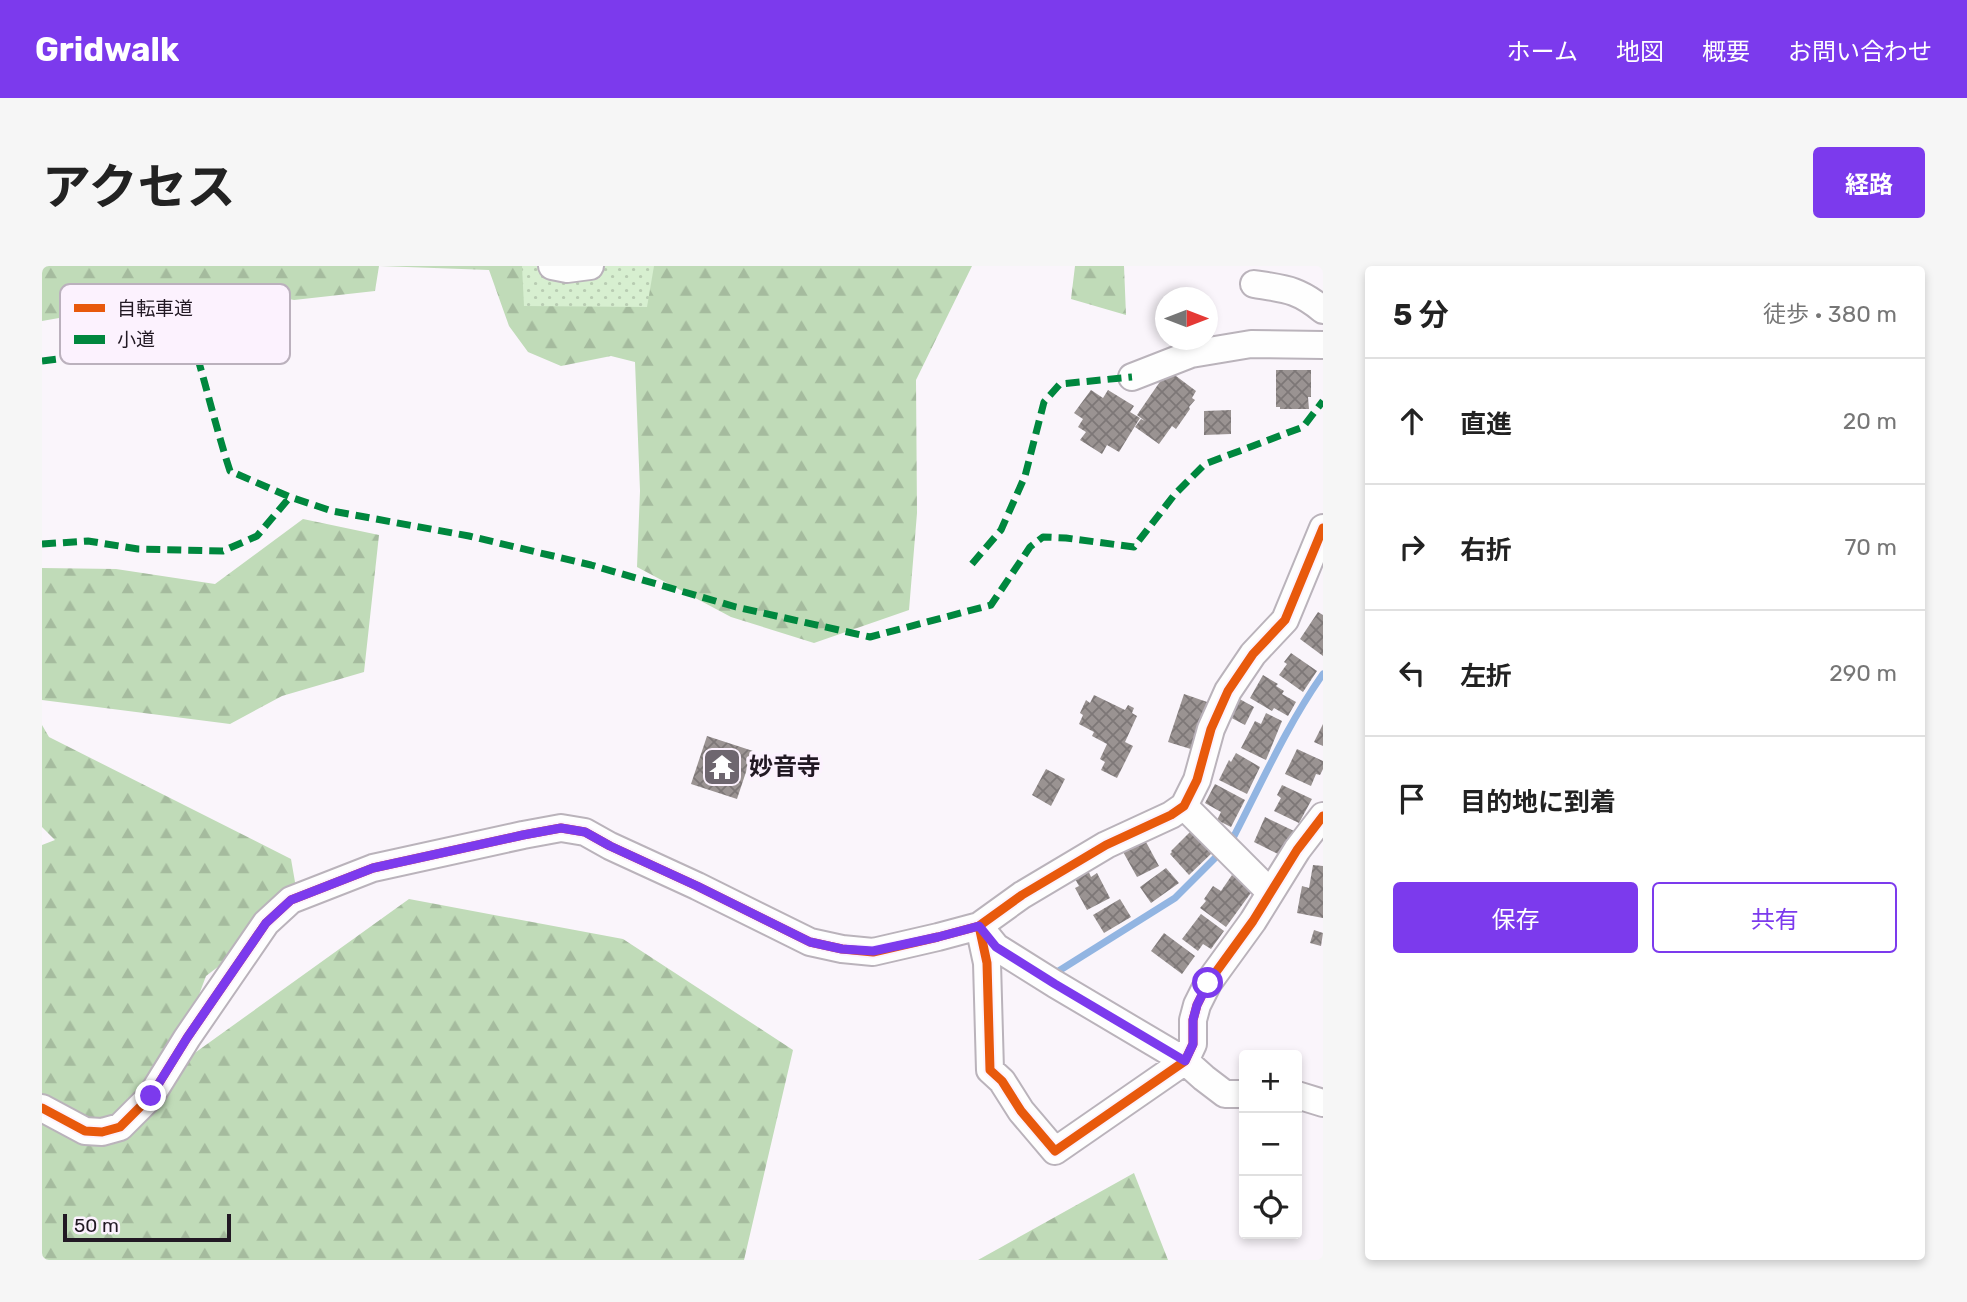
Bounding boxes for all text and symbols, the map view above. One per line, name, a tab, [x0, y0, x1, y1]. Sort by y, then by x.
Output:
text: Gridwalk	[35, 30, 179, 69]
text: ホーム	[1507, 38, 1578, 66]
text: 地図	[1616, 38, 1664, 66]
text: 概要	[1702, 38, 1750, 66]
text: お問い合わせ	[1788, 38, 1932, 66]
button: 経路	[1813, 147, 1925, 218]
text: アクセス	[42, 158, 236, 216]
legend	[60, 284, 290, 364]
north arrow	[1155, 287, 1218, 350]
text: 自転車道	[117, 297, 193, 320]
text: 5 分	[1393, 297, 1449, 333]
text: 徒歩 · 380 m	[1763, 300, 1897, 328]
text: 小道	[117, 328, 155, 351]
icon: ahead	[1393, 402, 1431, 440]
text: 20 m	[1843, 407, 1897, 435]
text: 直進	[1460, 409, 1512, 440]
icon: right	[1393, 528, 1431, 566]
text: 70 m	[1845, 533, 1897, 561]
text: 右折	[1460, 535, 1512, 566]
icon: left	[1393, 654, 1431, 692]
text: 290 m	[1829, 659, 1897, 687]
text: 左折	[1460, 661, 1512, 692]
temple icon: 妙音寺	[701, 746, 743, 788]
place label: 妙音寺	[749, 753, 821, 781]
icon: arrive	[1393, 780, 1431, 818]
text: 目的地に到着	[1460, 787, 1616, 818]
button: 保存	[1393, 882, 1638, 953]
button: 共有	[1652, 882, 1897, 953]
route start	[1192, 967, 1223, 998]
map controls	[1239, 1050, 1302, 1239]
button: +	[1239, 1050, 1302, 1113]
route end	[135, 1080, 166, 1111]
button: −	[1239, 1113, 1302, 1176]
button: locate	[1239, 1176, 1302, 1239]
scale bar	[63, 1211, 231, 1243]
text: 50 m	[74, 1214, 119, 1237]

